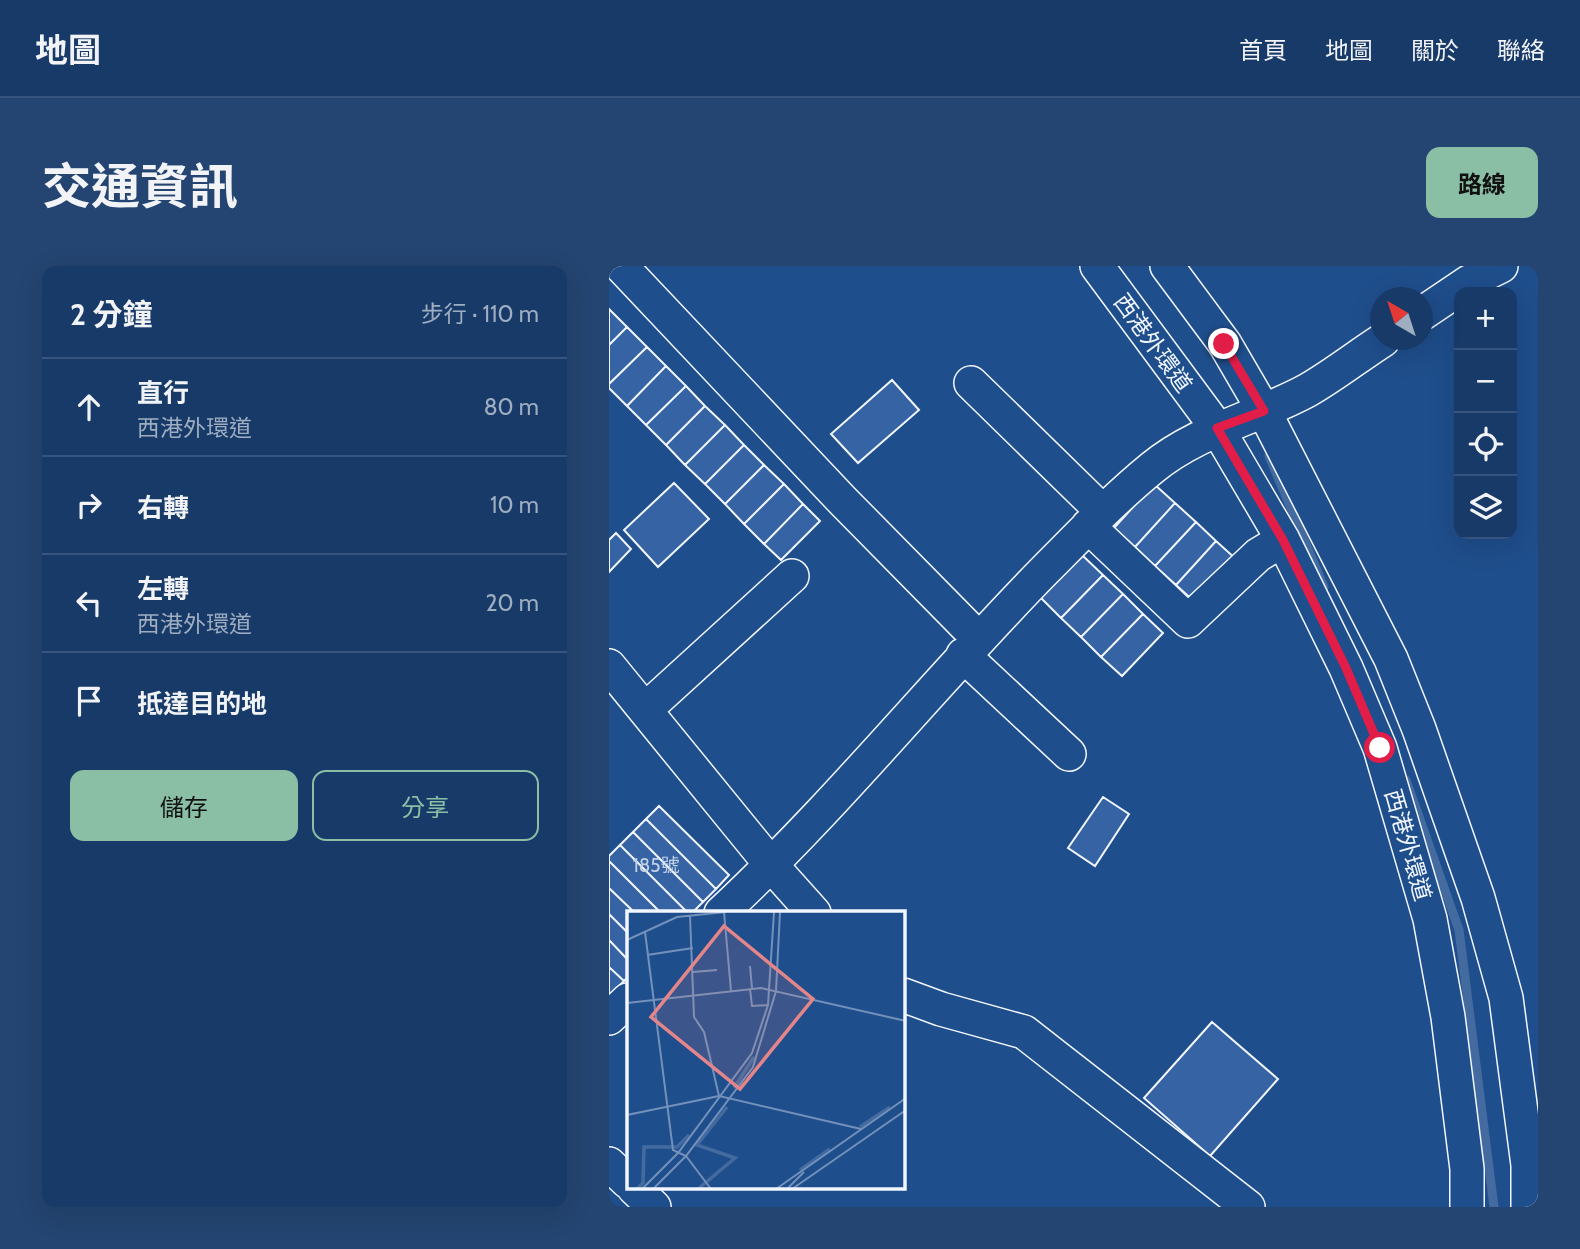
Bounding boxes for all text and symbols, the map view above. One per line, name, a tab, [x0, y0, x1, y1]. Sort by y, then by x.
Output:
text: 地圖	[35, 30, 101, 70]
text: 首頁	[1239, 36, 1287, 65]
text: 地圖	[1325, 36, 1373, 65]
text: 關於	[1411, 36, 1459, 65]
text: 聯絡	[1497, 36, 1545, 65]
button: 路線	[1426, 147, 1538, 218]
text: 交通資訊	[42, 157, 238, 216]
north arrow	[1370, 287, 1433, 350]
map controls	[1454, 287, 1517, 539]
button: +	[1454, 287, 1517, 350]
street label: 西港外環道	[1108, 288, 1198, 398]
text: 2 分鐘	[70, 296, 153, 333]
text: 步行 · 110 m	[421, 300, 539, 328]
route end	[1208, 328, 1239, 359]
button: −	[1454, 350, 1517, 413]
text: 直行	[137, 377, 189, 409]
icon: ahead	[70, 388, 108, 426]
text: 80 m	[484, 393, 539, 421]
button: locate	[1454, 413, 1517, 476]
text: 西港外環道	[137, 414, 252, 442]
button: layers	[1454, 476, 1517, 539]
icon: right	[70, 486, 108, 524]
text: 10 m	[490, 491, 539, 519]
text: 右轉	[137, 492, 189, 524]
text: 左轉	[137, 573, 189, 605]
icon: left	[70, 584, 108, 622]
text: 20 m	[486, 589, 539, 617]
text: 西港外環道	[137, 610, 252, 638]
icon: arrive	[70, 682, 108, 720]
text: 抵達目的地	[137, 688, 267, 720]
route start	[1364, 732, 1395, 763]
button: 儲存	[70, 770, 298, 841]
button: 分享	[312, 770, 539, 841]
street label: 西港外環道	[1379, 786, 1437, 904]
house number: 185號	[633, 854, 680, 877]
inset map	[627, 911, 905, 1189]

